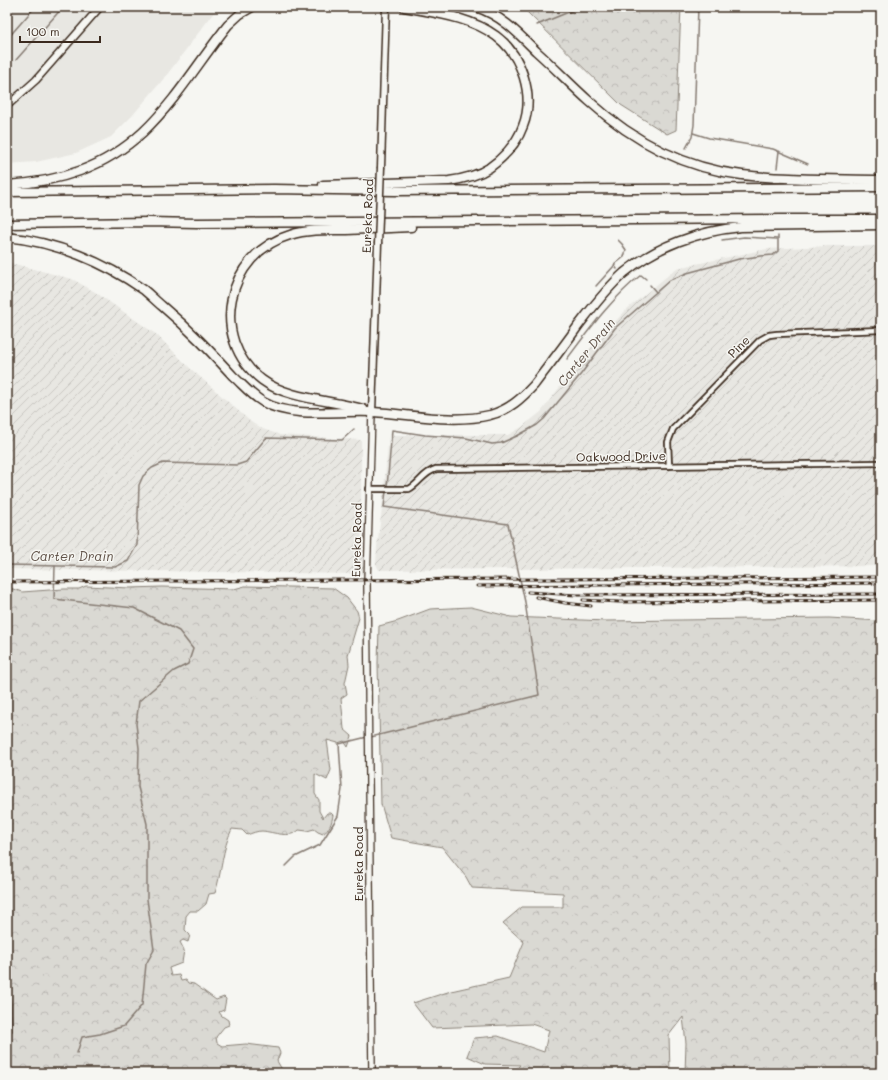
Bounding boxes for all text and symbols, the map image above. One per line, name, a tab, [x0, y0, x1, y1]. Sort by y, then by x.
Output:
scale bar	[20, 18, 100, 44]
text: 100 m	[26, 23, 60, 39]
street label: Eureka Road	[358, 178, 376, 253]
water label: Carter Drain	[553, 314, 618, 389]
street label: Pine	[724, 332, 753, 361]
street label: Oakwood Drive	[576, 447, 666, 465]
street label: Eureka Road	[347, 502, 365, 577]
water label: Carter Drain	[30, 547, 114, 564]
street label: Eureka Road	[350, 826, 366, 901]

